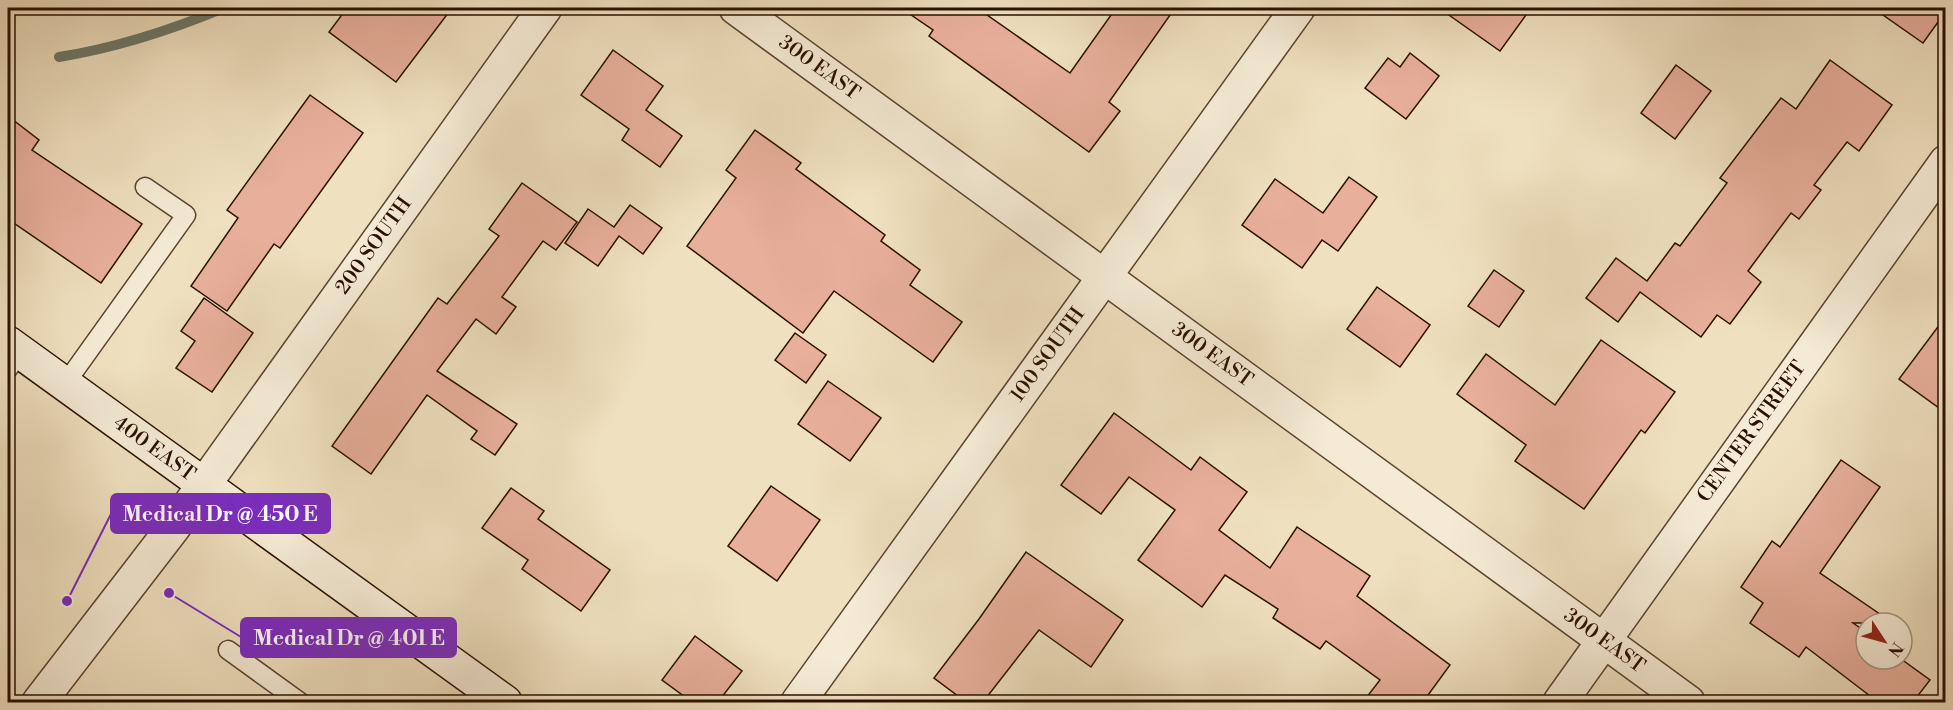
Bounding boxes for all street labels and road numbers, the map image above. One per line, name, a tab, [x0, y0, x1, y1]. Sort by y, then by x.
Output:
street label: 300 EAST	[773, 30, 865, 106]
street label: 200 SOUTH	[330, 193, 418, 299]
street label: 100 SOUTH	[1005, 303, 1091, 407]
street label: 300 EAST	[1166, 317, 1258, 393]
street label: CENTER STREET	[1692, 356, 1812, 508]
street label: 400 EAST	[108, 411, 200, 487]
street label: 300 EAST	[1558, 603, 1650, 679]

